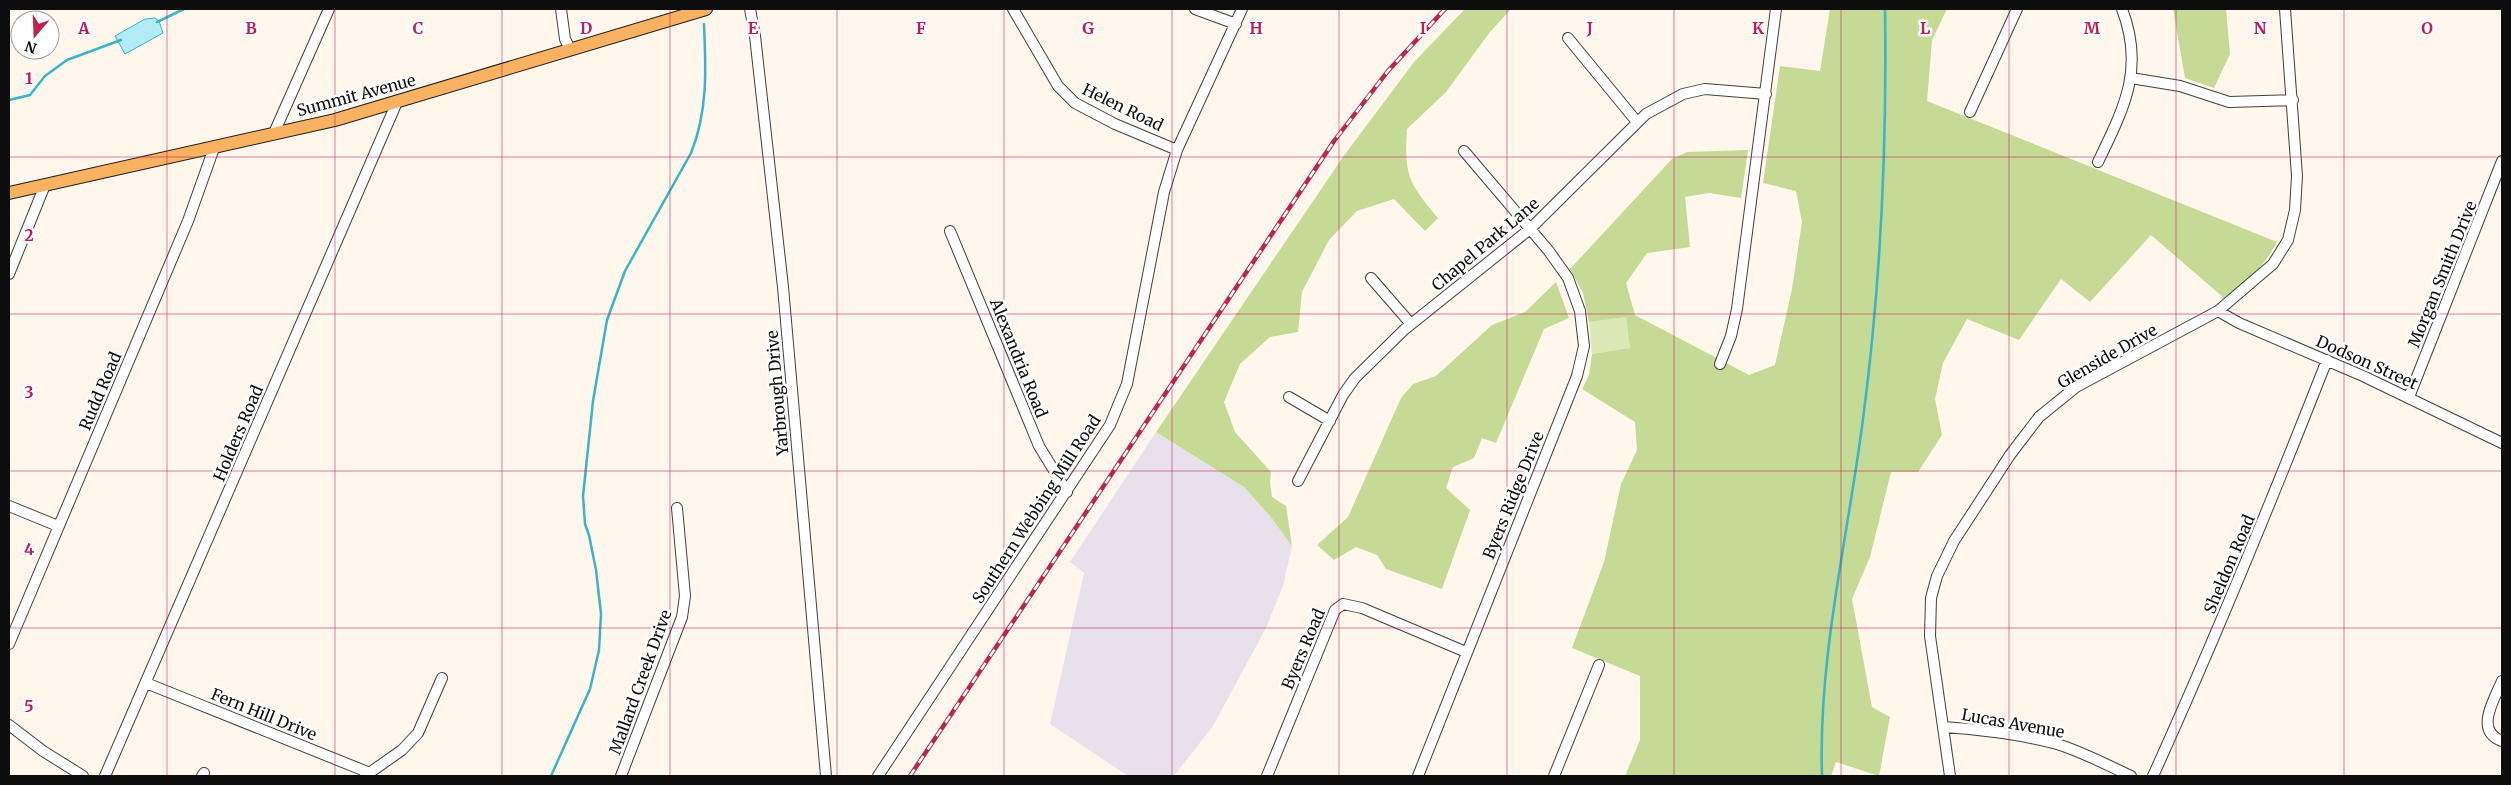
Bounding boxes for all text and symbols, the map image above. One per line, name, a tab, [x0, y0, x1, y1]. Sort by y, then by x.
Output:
north arrow	[10, 10, 60, 60]
text: A	[77, 18, 90, 38]
text: B	[245, 18, 257, 38]
text: C	[413, 18, 423, 38]
text: D	[580, 18, 592, 38]
text: E	[748, 18, 759, 38]
text: F	[916, 18, 926, 38]
text: G	[1082, 18, 1094, 38]
text: H	[1249, 18, 1263, 38]
text: I	[1420, 18, 1426, 38]
text: J	[1586, 18, 1593, 38]
text: K	[1752, 18, 1764, 38]
text: L	[1920, 18, 1930, 38]
text: M	[2084, 18, 2101, 38]
text: N	[2254, 18, 2267, 38]
text: O	[2421, 18, 2433, 38]
text: N	[23, 37, 39, 58]
text: 1	[25, 68, 33, 88]
street label: Summit Avenue	[294, 70, 418, 120]
street label: Helen Road	[1079, 79, 1167, 135]
street label: Chapel Park Lane	[1427, 193, 1543, 295]
street label: Morgan Smith Drive	[2403, 198, 2481, 350]
text: 2	[24, 225, 34, 245]
street label: Alexandria Road	[986, 295, 1052, 421]
street label: Glenside Drive	[2054, 319, 2160, 393]
street label: Yarbrough Drive	[762, 330, 793, 457]
street label: Dodson Street	[2313, 331, 2422, 394]
street label: Rudd Road	[75, 349, 126, 433]
text: 3	[24, 382, 34, 402]
street label: Holders Road	[209, 382, 267, 484]
street label: Southern Webbing Mill Road	[967, 411, 1105, 607]
street label: Byers Ridge Drive	[1478, 428, 1548, 562]
street label: Sheldon Road	[2199, 511, 2259, 616]
text: 4	[24, 539, 34, 559]
street label: Byers Road	[1277, 605, 1329, 692]
street label: Mallard Creek Drive	[604, 607, 676, 757]
street label: Fern Hill Drive	[208, 684, 320, 744]
text: 5	[24, 696, 34, 716]
street label: Lucas Avenue	[1960, 704, 2066, 742]

